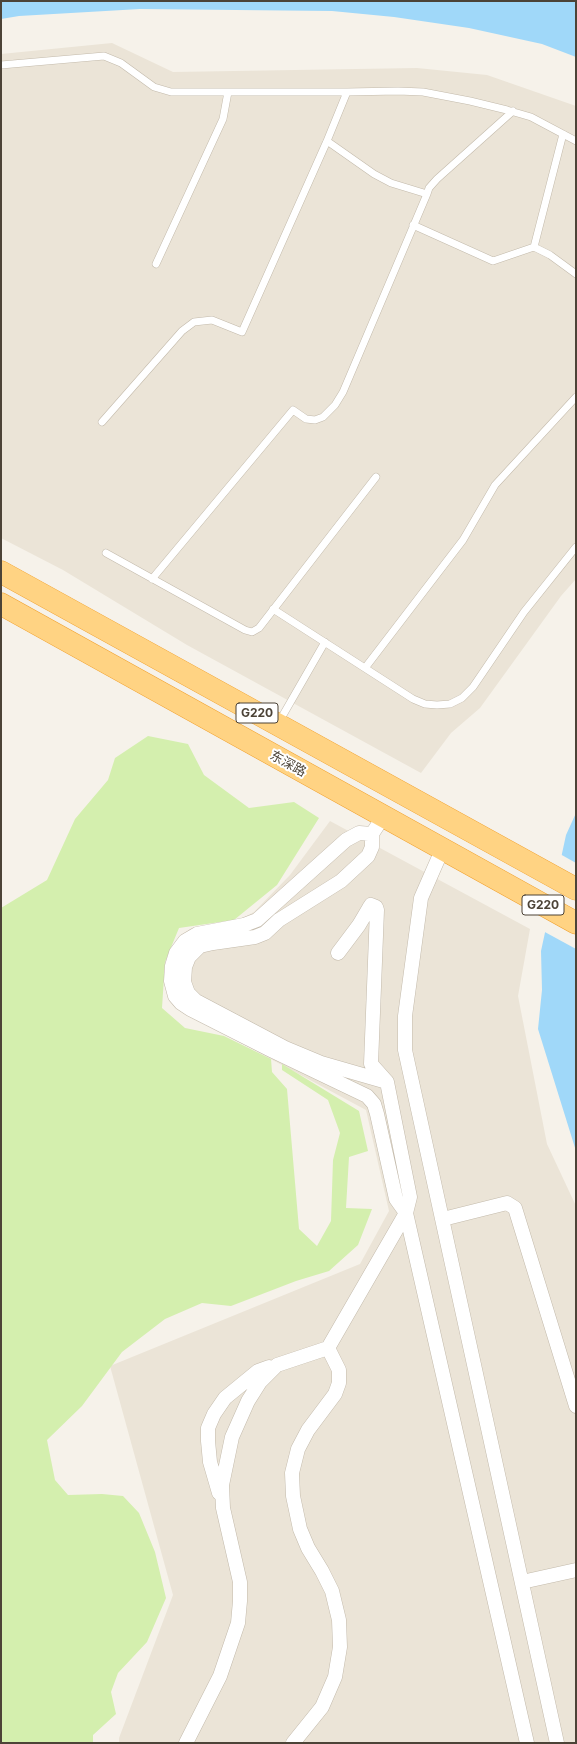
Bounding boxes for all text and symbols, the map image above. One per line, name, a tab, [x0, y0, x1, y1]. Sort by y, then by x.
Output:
road number: G220	[236, 703, 278, 723]
street label: 东深路	[267, 748, 309, 780]
road number: G220	[522, 895, 564, 915]

